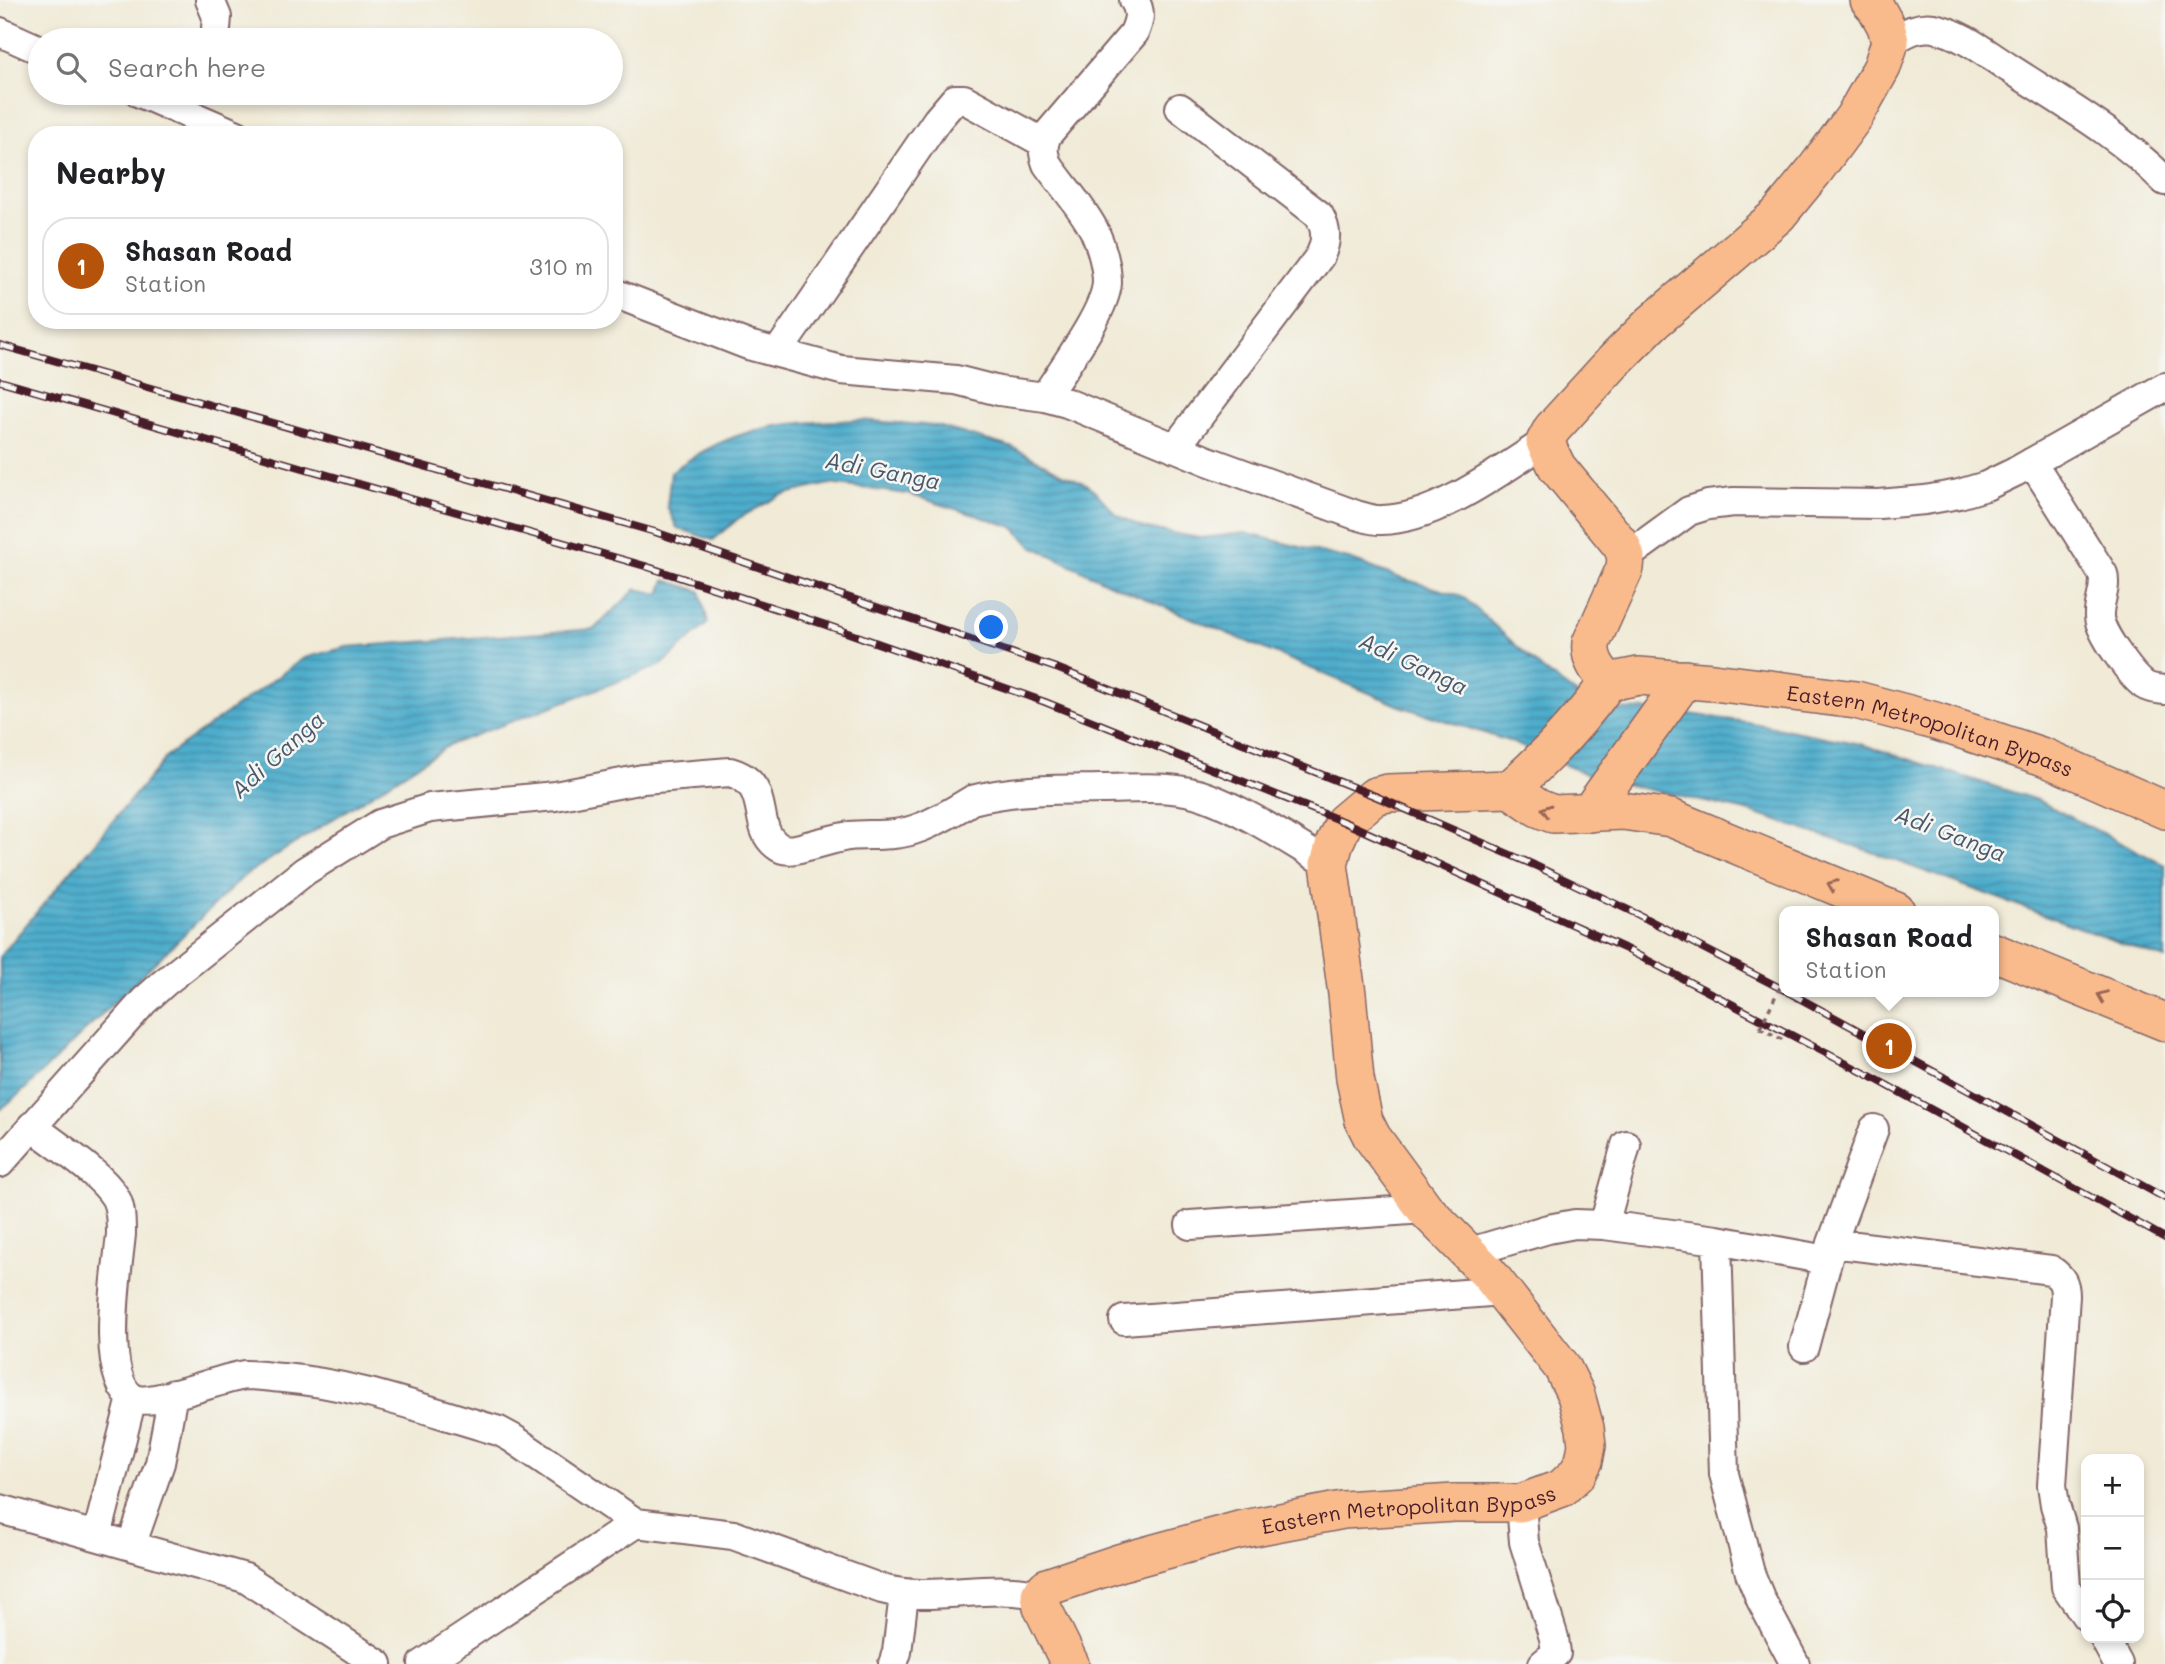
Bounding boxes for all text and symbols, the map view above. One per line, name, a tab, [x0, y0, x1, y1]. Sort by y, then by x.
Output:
search box	[28, 28, 623, 105]
icon: search	[52, 48, 90, 86]
text: Search here	[108, 50, 266, 84]
text: Nearby	[56, 152, 166, 192]
text: Shasan Road	[125, 234, 292, 268]
text: 1	[76, 251, 86, 281]
text: 310 m	[529, 251, 593, 281]
text: Station	[125, 268, 206, 298]
water label: Adi Ganga	[823, 444, 943, 496]
your location	[974, 610, 1008, 644]
water label: Adi Ganga	[1355, 625, 1473, 701]
street label: Eastern Metropolitan Bypass	[1785, 678, 2078, 782]
water label: Adi Ganga	[224, 704, 330, 804]
water label: Adi Ganga	[1891, 798, 2011, 868]
one-way arrow	[1541, 804, 1553, 818]
one-way arrow	[1827, 880, 1839, 894]
popup	[1779, 906, 1999, 997]
text: Shasan Road	[1806, 920, 1972, 954]
text: Station	[1806, 954, 1886, 984]
one-way arrow	[2097, 991, 2109, 1005]
pin: 1	[1866, 1020, 1912, 1072]
map controls	[2081, 1454, 2144, 1643]
button: +	[2081, 1454, 2144, 1517]
street label: Eastern Metropolitan Bypass	[1259, 1478, 1559, 1539]
button: −	[2081, 1517, 2144, 1580]
button: locate	[2081, 1580, 2144, 1643]

